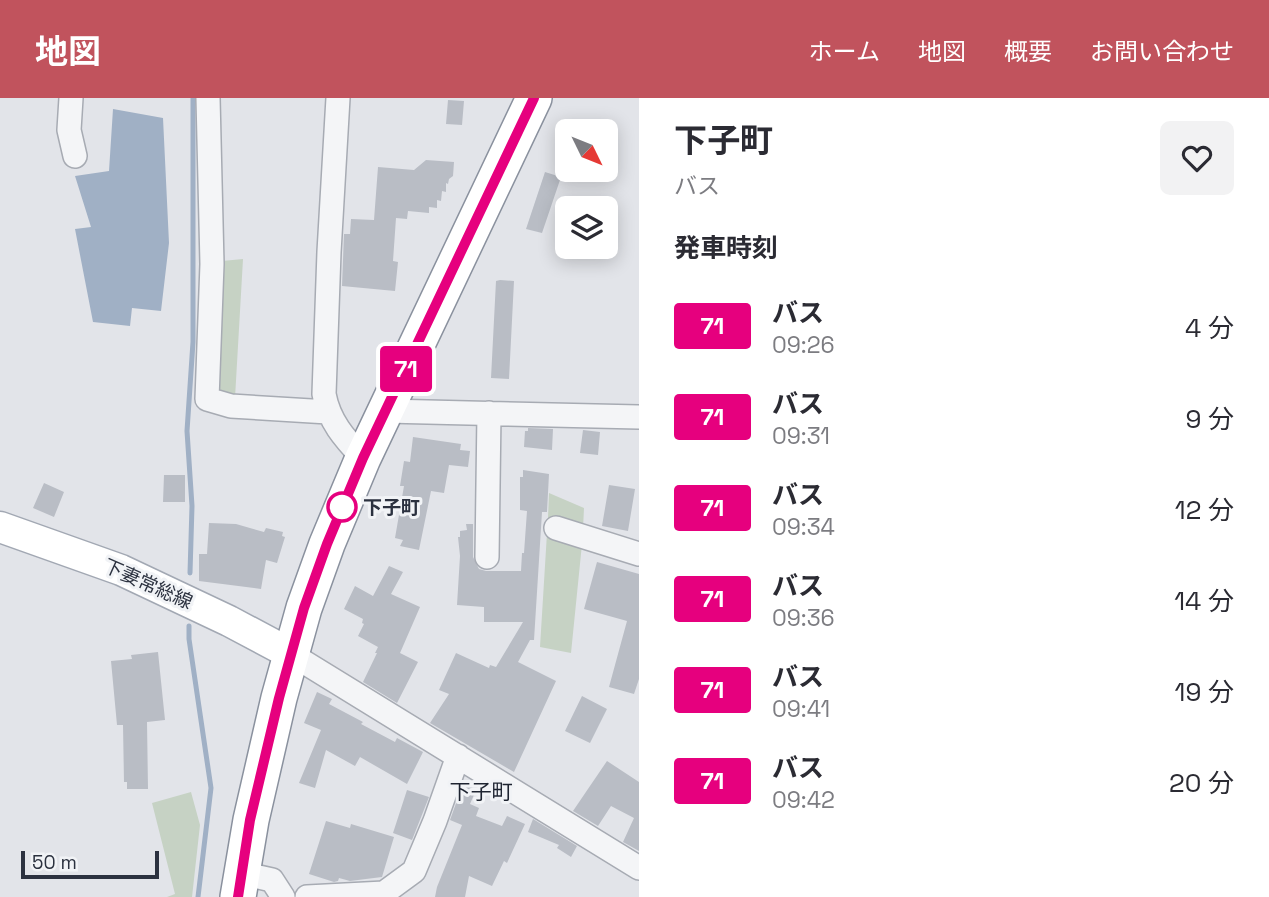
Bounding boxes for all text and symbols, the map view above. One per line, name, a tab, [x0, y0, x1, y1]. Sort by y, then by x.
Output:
text: 地図	[35, 31, 101, 73]
text: ホーム	[809, 36, 880, 67]
text: 地図	[918, 36, 966, 67]
text: 概要	[1004, 36, 1052, 67]
text: お問い合わせ	[1090, 36, 1234, 67]
north arrow	[555, 119, 618, 182]
map controls	[555, 119, 618, 259]
text: 下子町	[674, 120, 773, 162]
button: heart	[1160, 121, 1234, 195]
text: バス	[674, 171, 720, 201]
button: layers	[555, 196, 618, 259]
text: 発車時刻	[674, 231, 778, 265]
text: バス	[772, 296, 824, 330]
text: 71	[701, 310, 724, 341]
text: 4 分	[1185, 311, 1234, 345]
text: 09:26	[772, 330, 835, 360]
line badge: 71	[374, 346, 438, 392]
text: 71	[394, 353, 418, 384]
text: バス	[772, 387, 824, 421]
text: 71	[701, 401, 724, 432]
text: 9 分	[1185, 402, 1234, 436]
text: 09:31	[772, 421, 830, 451]
text: バス	[772, 478, 824, 512]
marker: 下子町	[327, 492, 357, 522]
text: 71	[701, 492, 724, 523]
text: 12 分	[1175, 493, 1234, 527]
place label: 下子町	[363, 495, 420, 520]
text: 09:34	[772, 512, 835, 542]
street label: 下妻常総線	[100, 553, 196, 615]
text: バス	[772, 569, 824, 603]
text: 71	[701, 583, 724, 614]
text: 14 分	[1174, 584, 1234, 618]
text: 09:36	[772, 603, 835, 633]
text: バス	[772, 660, 824, 694]
text: 71	[701, 674, 724, 705]
text: 19 分	[1175, 675, 1234, 709]
text: 09:41	[772, 694, 830, 724]
text: バス	[772, 751, 824, 785]
text: 71	[701, 765, 724, 796]
text: 20 分	[1169, 766, 1234, 800]
district label: 下子町	[450, 778, 513, 805]
text: 09:42	[772, 785, 835, 815]
scale bar	[21, 848, 159, 880]
text: 50 m	[32, 850, 77, 875]

